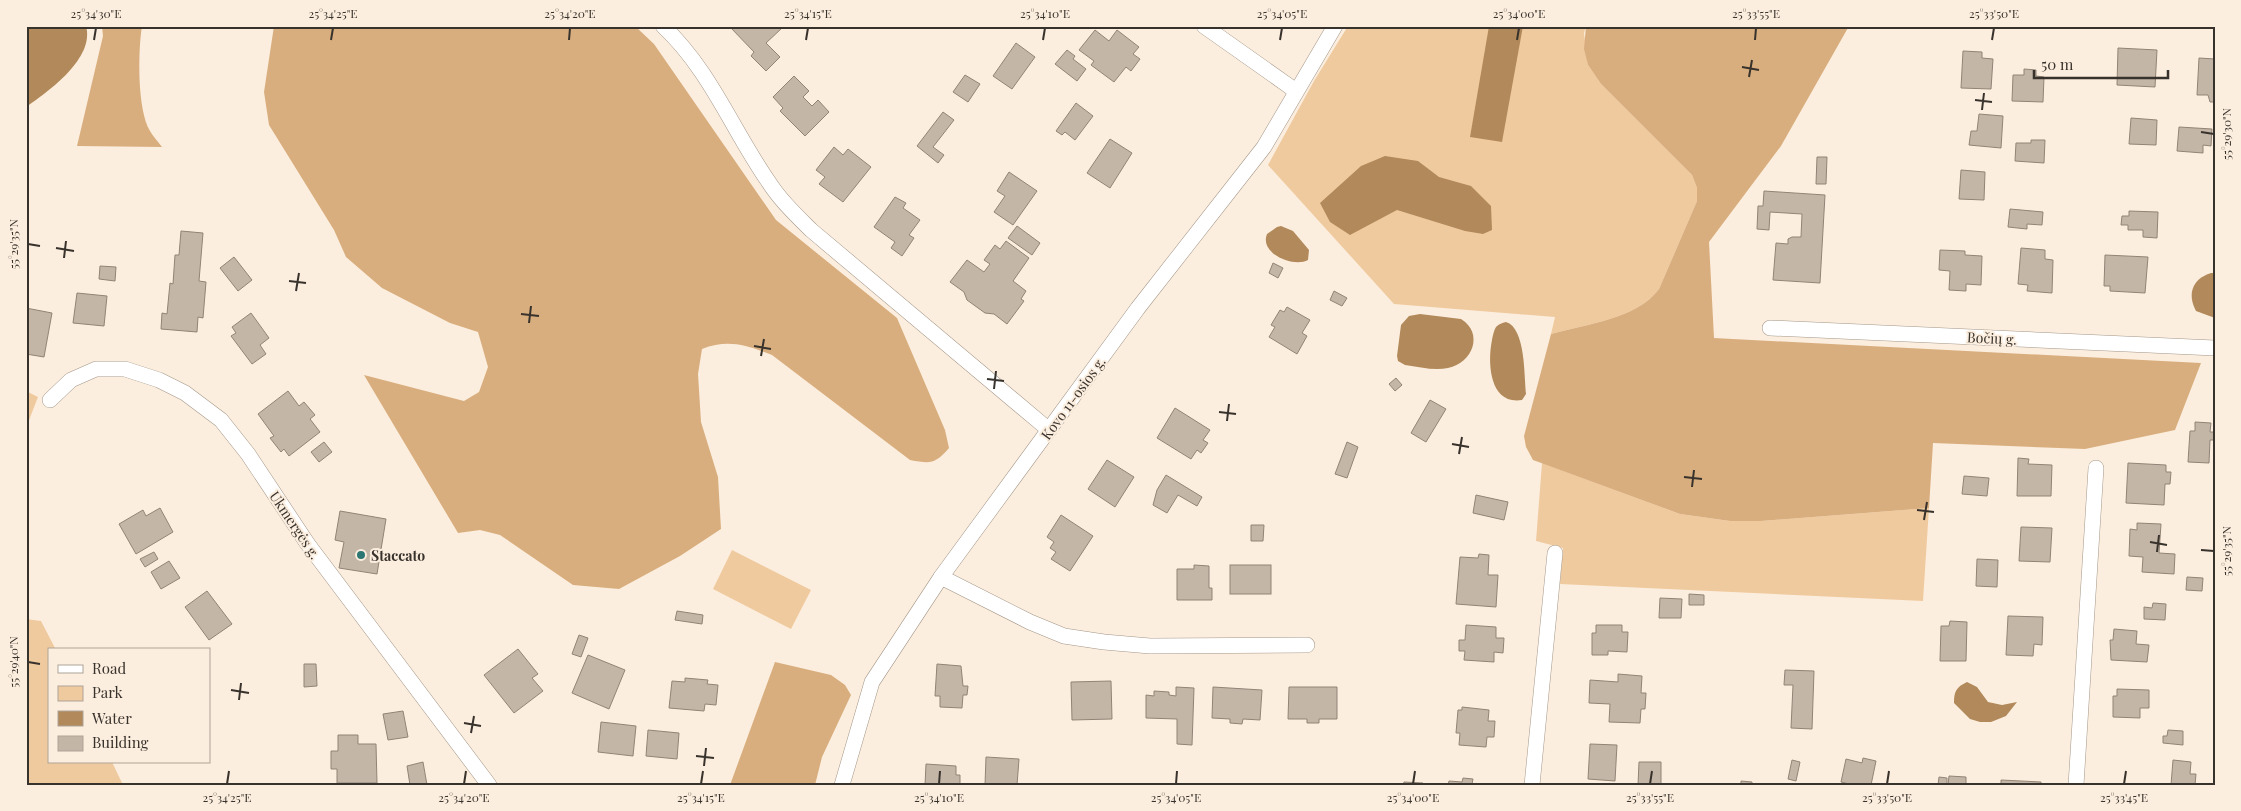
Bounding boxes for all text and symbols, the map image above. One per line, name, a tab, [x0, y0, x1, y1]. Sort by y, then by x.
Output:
text: 25°34'30"E	[71, 5, 121, 21]
text: 25°34'25"E	[308, 5, 358, 21]
text: 25°34'20"E	[544, 5, 596, 21]
text: 25°34'15"E	[784, 5, 832, 21]
text: 25°34'10"E	[1020, 5, 1070, 21]
text: 25°34'05"E	[1257, 5, 1307, 21]
text: 25°34'00"E	[1493, 5, 1545, 21]
text: 25°33'55"E	[1732, 5, 1780, 21]
text: 25°33'50"E	[1969, 5, 2019, 21]
scale bar	[2034, 48, 2167, 80]
text: 50 m	[2041, 54, 2074, 74]
text: 55°29'30"N	[2218, 107, 2234, 160]
text: 55°29'35"N	[5, 219, 21, 269]
street label: Bočių g.	[1967, 327, 2017, 349]
street label: Kovo 11-osios g.	[1036, 353, 1110, 443]
street label: Ukmergės g.	[265, 487, 325, 563]
text: 55°29'35"N	[2218, 526, 2234, 576]
place label: Staccato	[371, 546, 425, 565]
marker: Staccato	[355, 549, 367, 561]
text: 55°29'40"N	[5, 636, 21, 688]
legend	[48, 648, 210, 764]
text: Road	[92, 658, 126, 678]
text: Park	[92, 682, 124, 702]
text: Water	[91, 708, 132, 728]
text: Building	[92, 732, 149, 752]
text: 25°34'25"E	[202, 789, 252, 805]
text: 25°34'20"E	[438, 789, 490, 805]
text: 25°34'15"E	[677, 789, 725, 805]
text: 25°34'10"E	[914, 789, 964, 805]
text: 25°34'05"E	[1151, 789, 1201, 805]
text: 25°34'00"E	[1387, 789, 1439, 805]
text: 25°33'55"E	[1626, 789, 1674, 805]
text: 25°33'50"E	[1862, 789, 1912, 805]
text: 25°33'45"E	[2100, 789, 2148, 805]

